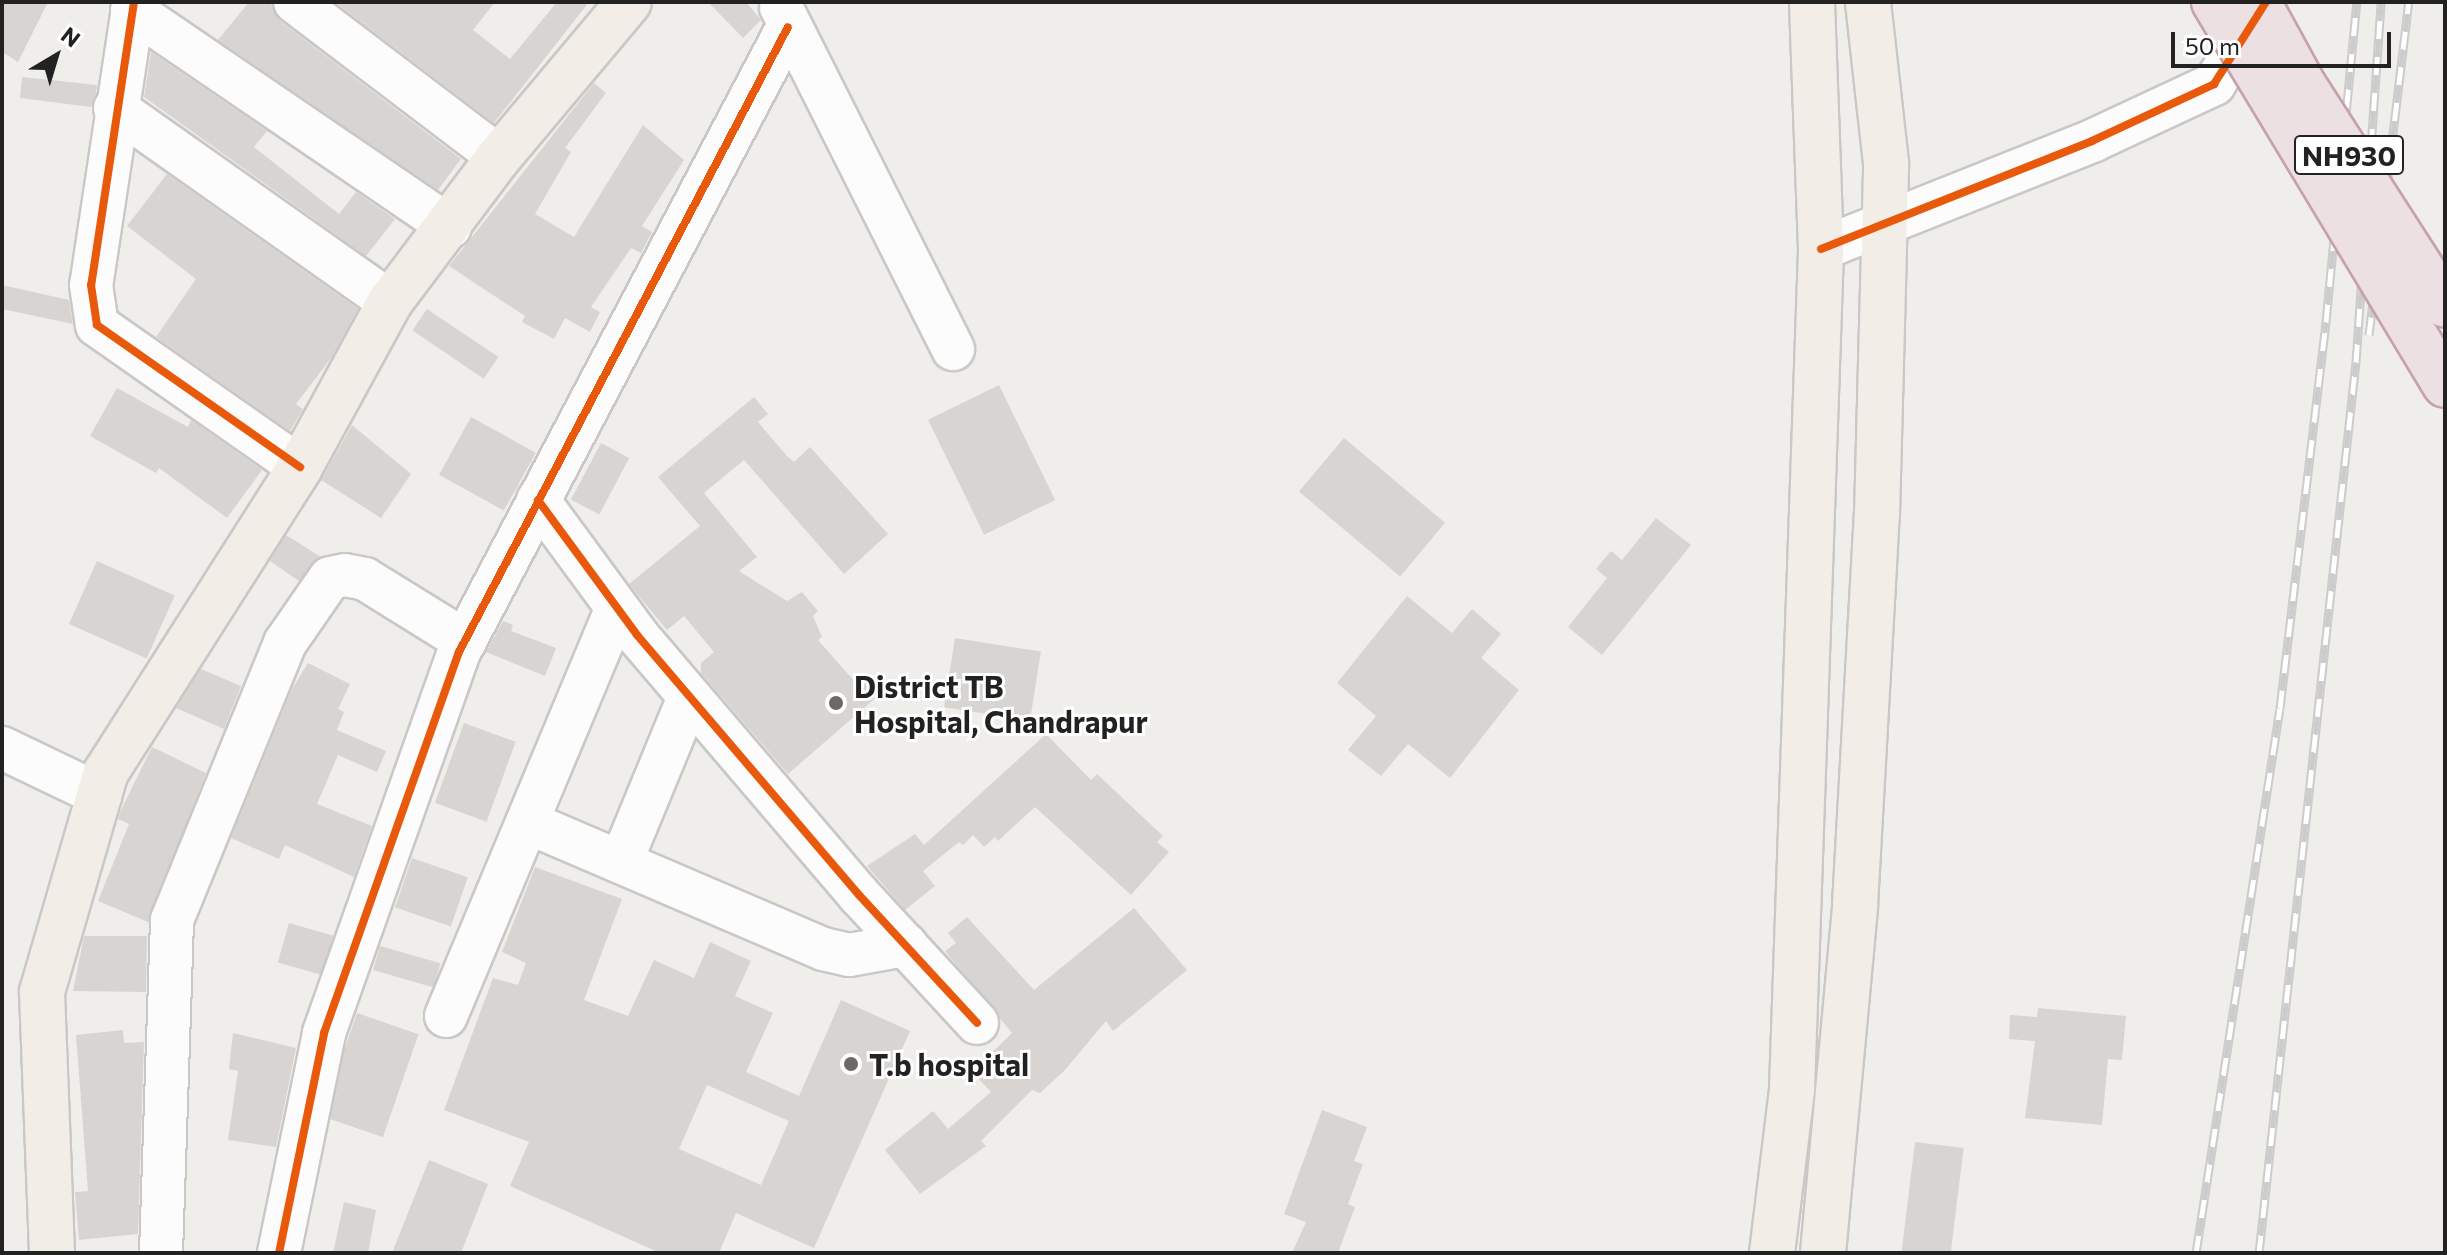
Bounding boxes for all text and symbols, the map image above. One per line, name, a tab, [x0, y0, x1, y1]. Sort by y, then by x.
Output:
north arrow	[16, 16, 96, 96]
scale bar	[2175, 16, 2395, 66]
text: N	[56, 21, 86, 52]
text: 50 m	[2185, 31, 2240, 60]
road number: NH930	[2293, 131, 2405, 179]
place label: District TB Hospital, Chandrapur	[854, 668, 1148, 738]
marker: District TB Hospital, Chandrapur	[825, 692, 847, 714]
place label: T.b hospital	[869, 1046, 1029, 1082]
marker: T.b hospital	[840, 1053, 862, 1075]

